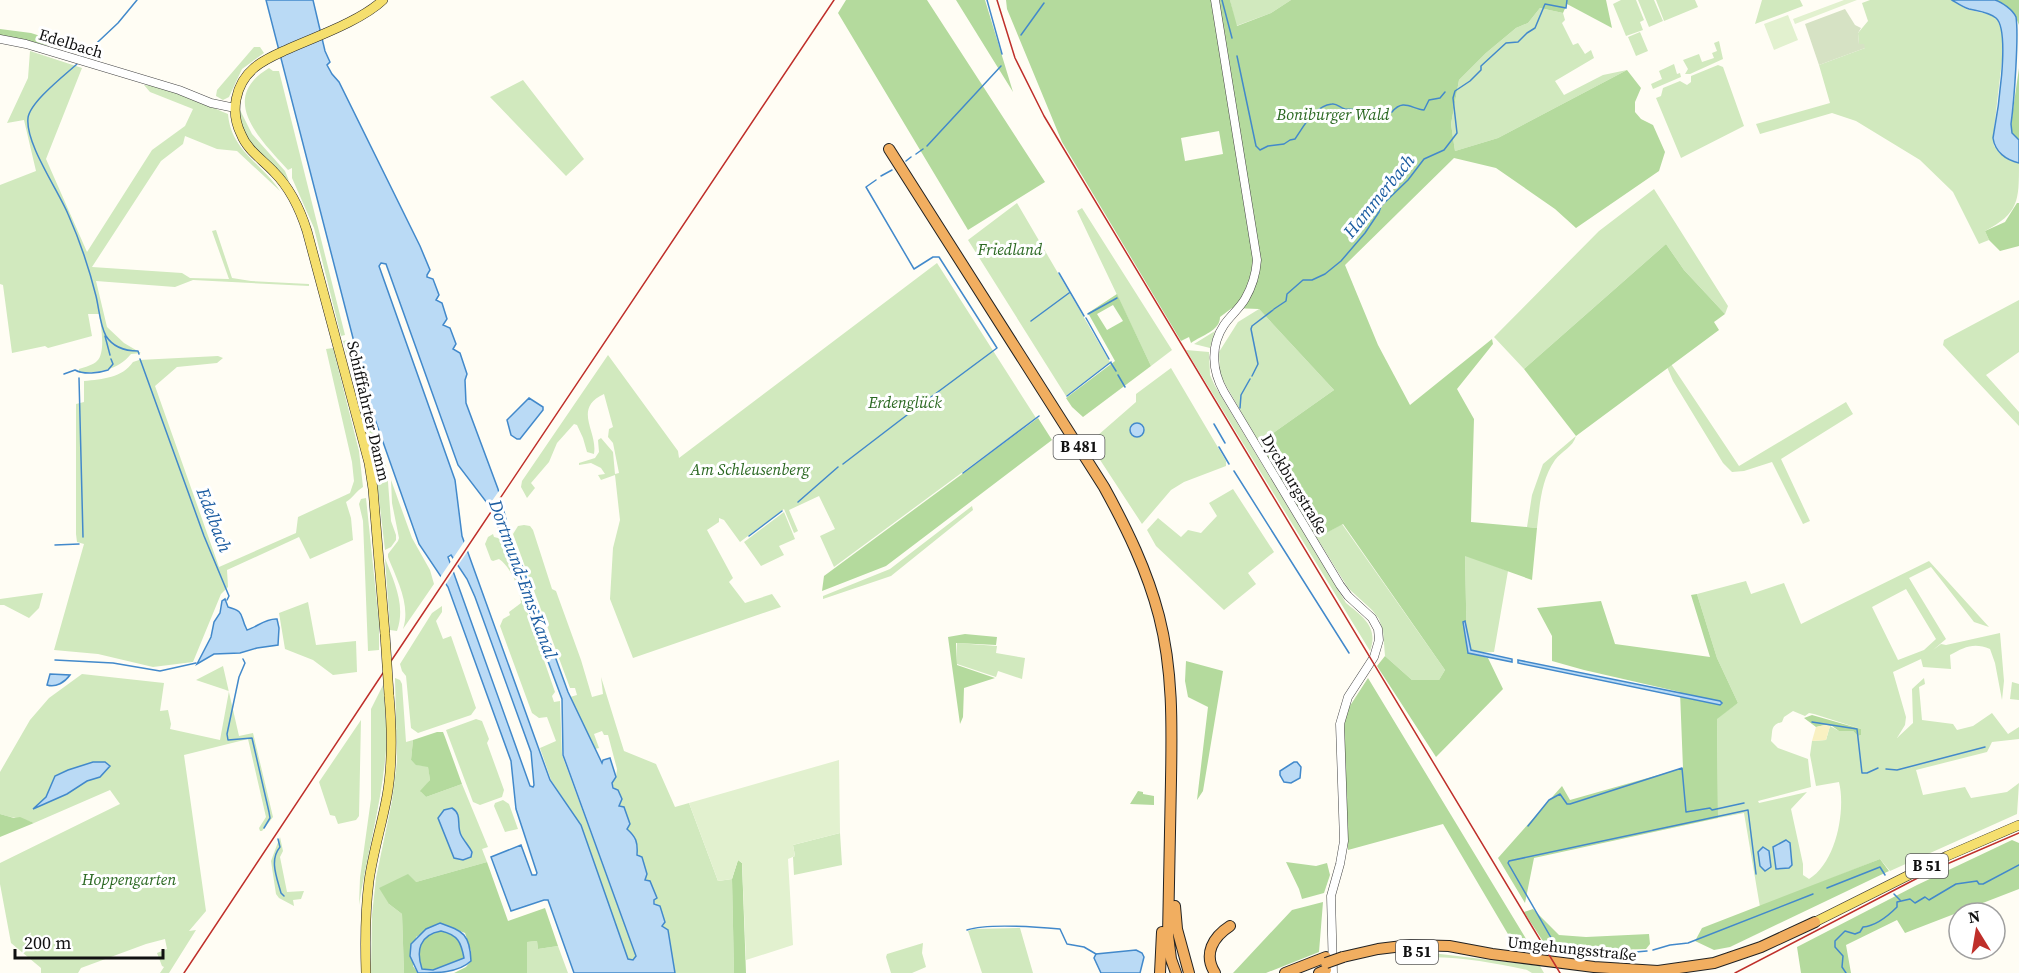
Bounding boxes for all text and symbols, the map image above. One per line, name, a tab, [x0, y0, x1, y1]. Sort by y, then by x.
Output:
street label: Edelbach	[36, 23, 106, 63]
park label: Boniburger Wald	[1275, 103, 1390, 125]
water label: Hammerbach	[1336, 148, 1420, 244]
park label: Friedland	[977, 238, 1043, 260]
street label: Schifffahrter Damm	[342, 339, 396, 483]
park label: Erdenglück	[867, 391, 942, 413]
street label: Dyckburgstraße	[1256, 430, 1334, 538]
road number: B 481	[1054, 435, 1104, 459]
park label: Am Schleusenberg	[689, 458, 811, 480]
water label: Edelbach	[190, 483, 238, 556]
water label: Dortmund-Ems-Kanal	[483, 495, 564, 662]
road number: B 51	[1906, 854, 1948, 878]
park label: Hoppengarten	[81, 868, 176, 890]
north arrow	[1947, 901, 2007, 961]
text: N	[1966, 904, 1982, 928]
scale bar	[15, 922, 164, 960]
text: 200 m	[24, 930, 71, 955]
street label: Umgehungsstraße	[1506, 930, 1638, 966]
road number: B 51	[1396, 940, 1438, 964]

